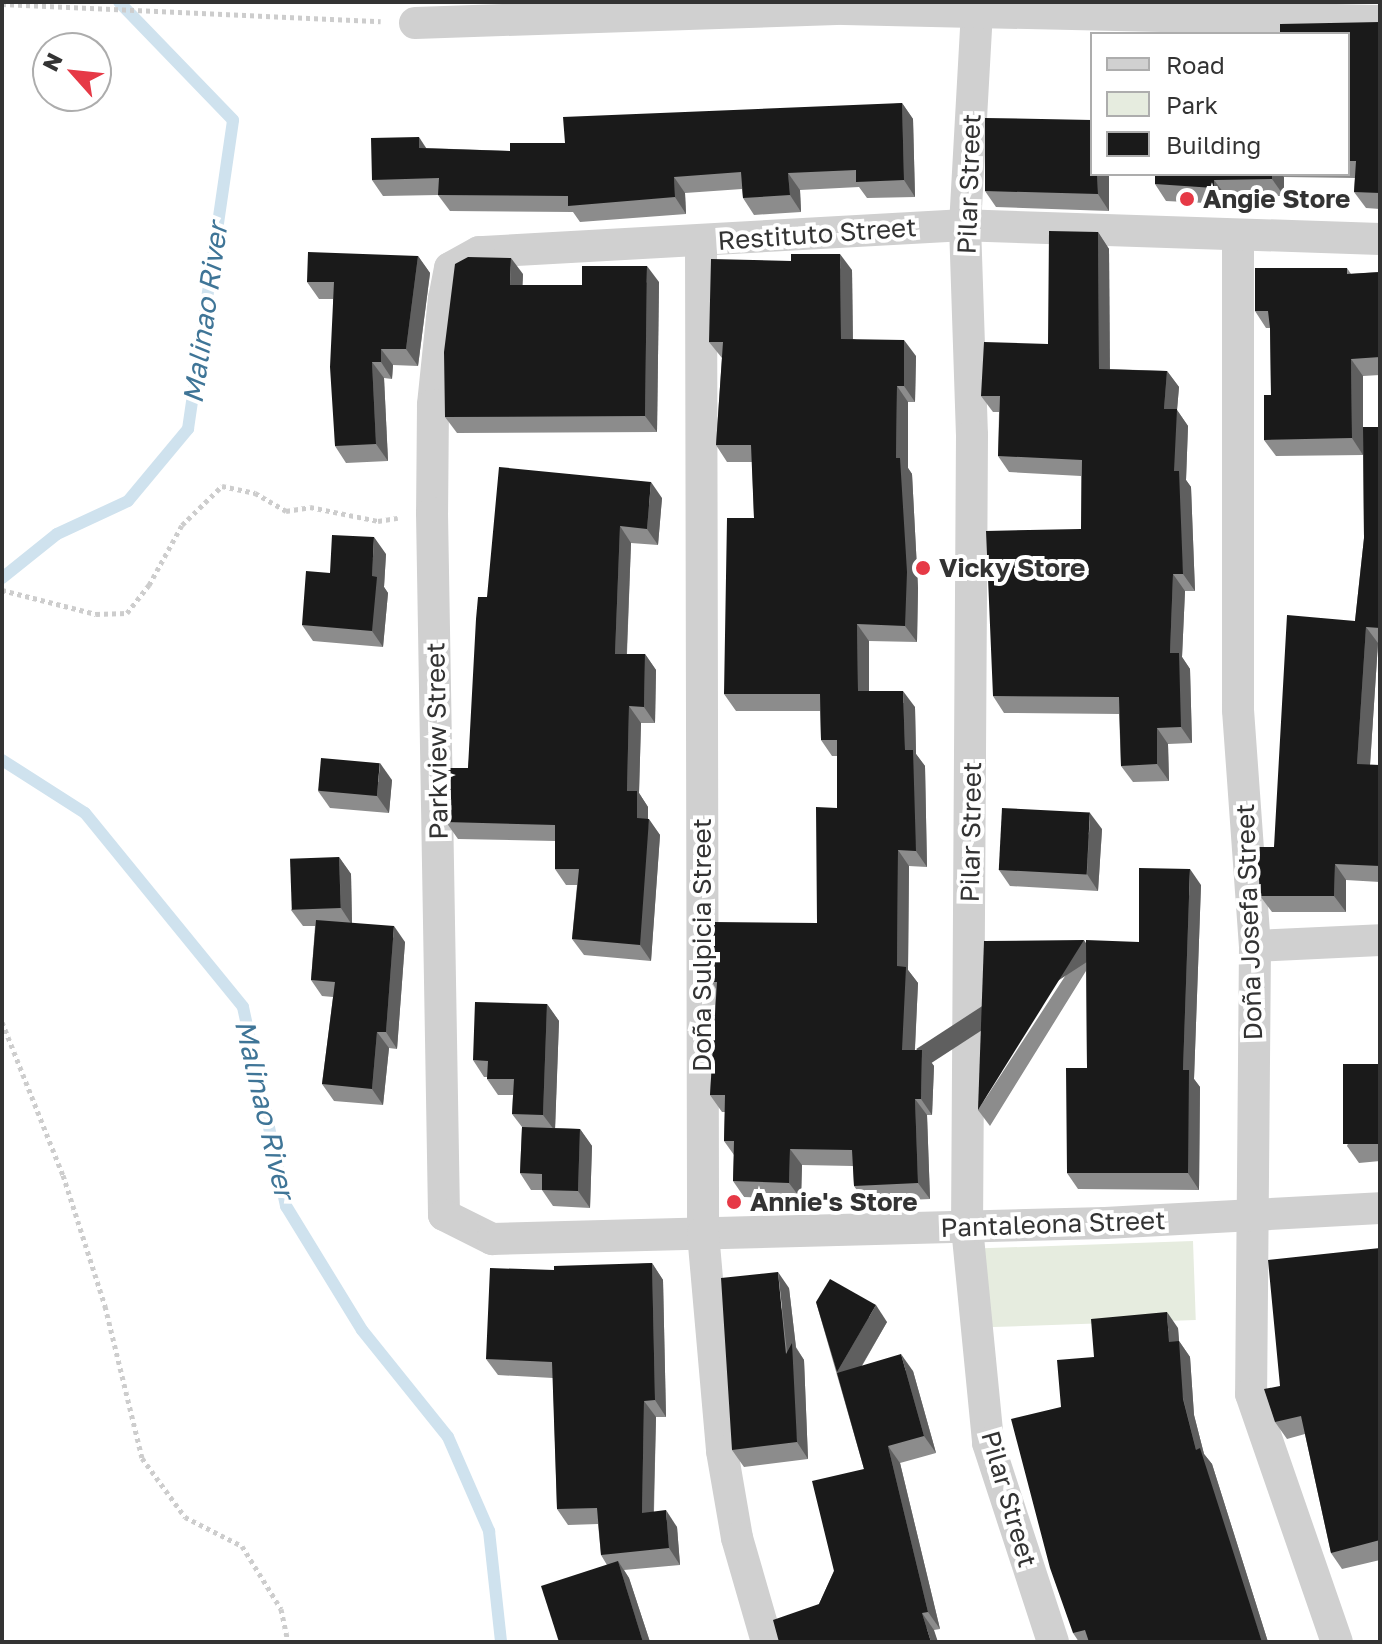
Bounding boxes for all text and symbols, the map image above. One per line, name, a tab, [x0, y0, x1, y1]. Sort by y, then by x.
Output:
north arrow	[32, 32, 112, 112]
legend	[1090, 32, 1350, 176]
text: N	[36, 48, 68, 75]
text: Road	[1166, 50, 1225, 79]
text: Park	[1166, 90, 1218, 119]
street label: Pilar Street	[951, 113, 987, 255]
text: Building	[1166, 130, 1261, 159]
place label: Angie Store	[1203, 183, 1350, 215]
marker: Angie Store	[1178, 190, 1196, 208]
street label: Restituto Street	[717, 211, 917, 257]
water label: Malinao River	[176, 221, 234, 405]
place label: Vicky Store	[939, 552, 1085, 584]
marker: Vicky Store	[914, 559, 932, 577]
street label: Parkview Street	[420, 642, 454, 840]
street label: Pilar Street	[954, 761, 988, 903]
street label: Doña Josefa Street	[1229, 803, 1269, 1041]
street label: Doña Sulpicia Street	[686, 818, 718, 1072]
water label: Malinao River	[228, 1017, 302, 1201]
place label: Annie's Store	[750, 1186, 918, 1218]
marker: Annie's Store	[725, 1193, 743, 1211]
street label: Pantaleona Street	[940, 1204, 1166, 1244]
street label: Pilar Street	[975, 1427, 1043, 1571]

